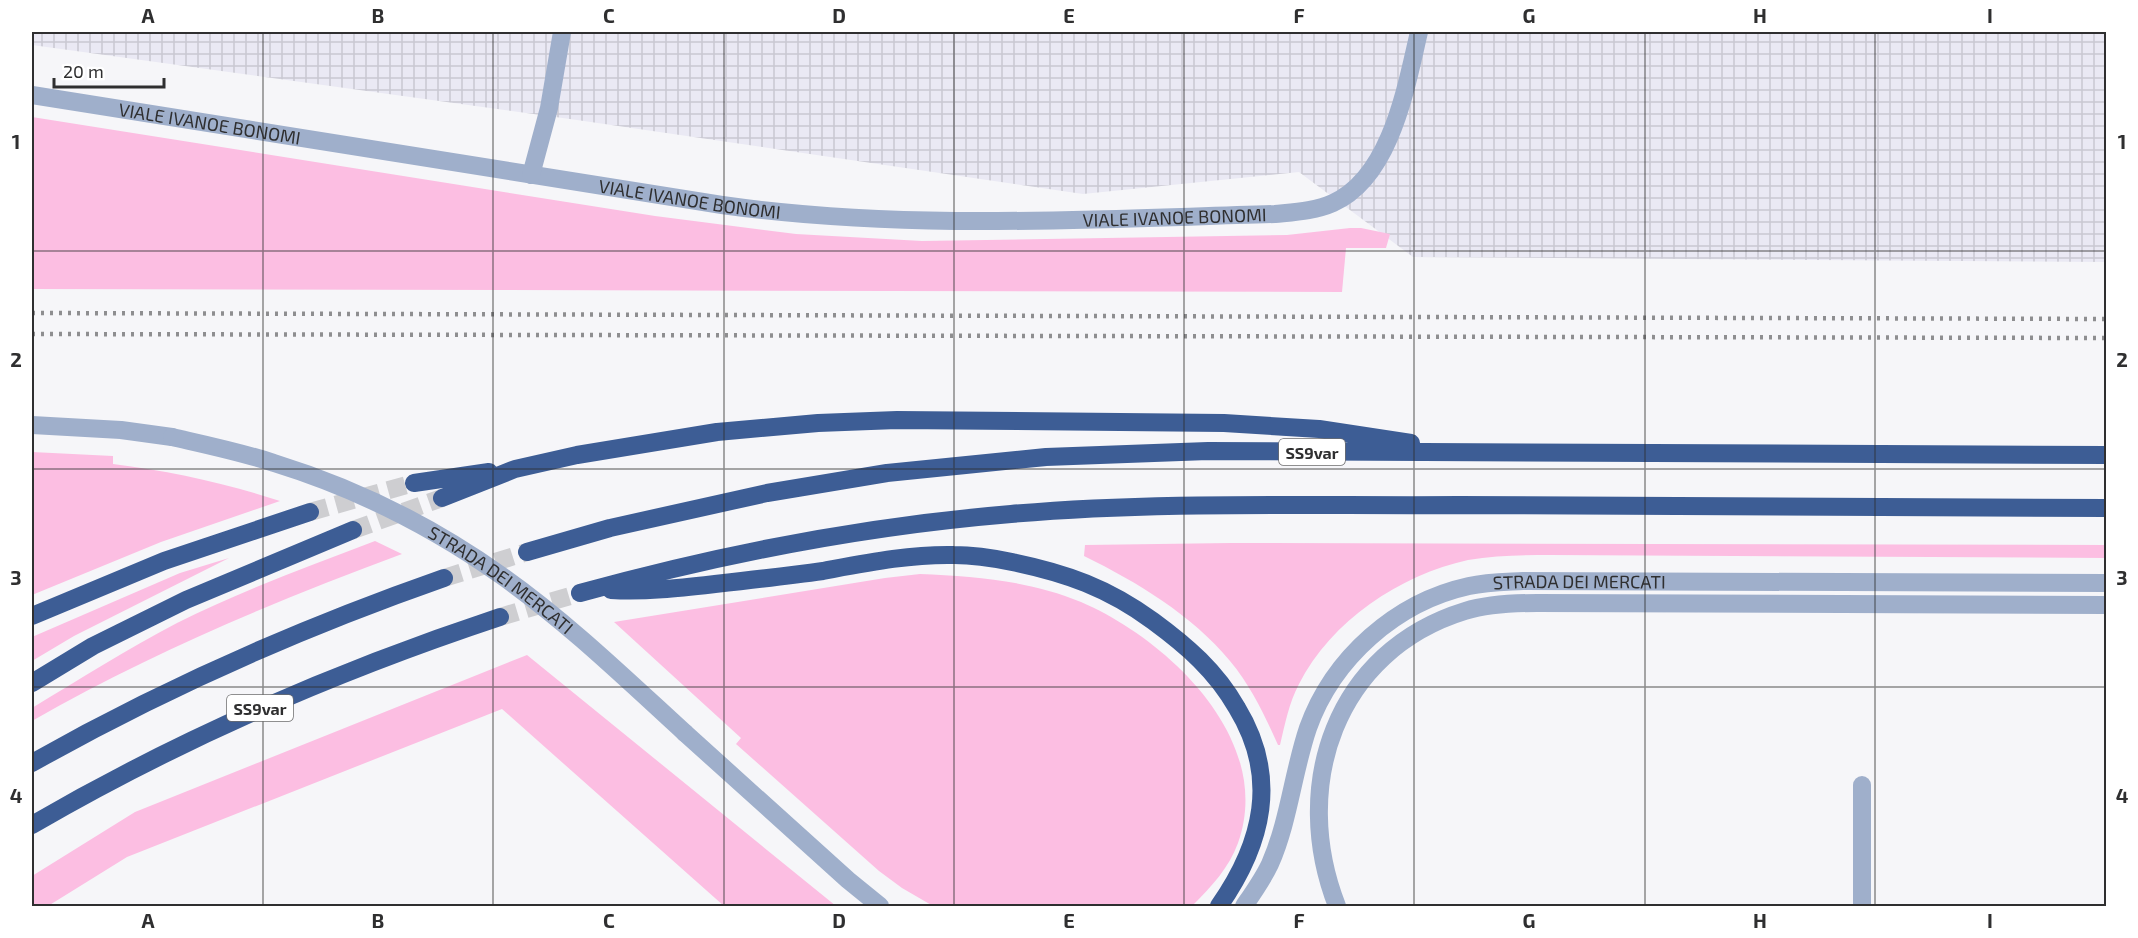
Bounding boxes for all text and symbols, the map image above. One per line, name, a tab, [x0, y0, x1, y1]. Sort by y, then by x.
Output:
text: A	[141, 3, 155, 27]
text: B	[372, 3, 384, 27]
text: C	[603, 3, 615, 27]
text: D	[832, 3, 846, 27]
text: E	[1063, 3, 1075, 27]
text: F	[1293, 3, 1305, 27]
text: G	[1523, 3, 1535, 27]
text: H	[1753, 3, 1767, 27]
text: I	[1987, 3, 1993, 27]
scale bar	[54, 51, 164, 89]
text: 20 m	[63, 60, 104, 82]
street label: VIALE IVANOE BONOMI	[117, 98, 302, 149]
text: 1	[12, 129, 20, 153]
text: 1	[2118, 129, 2126, 153]
street label: VIALE IVANOE BONOMI	[597, 175, 782, 223]
street label: VIALE IVANOE BONOMI	[1082, 203, 1267, 231]
text: 2	[10, 347, 22, 371]
text: 2	[2116, 347, 2128, 371]
road number: SS9var	[1279, 439, 1345, 465]
street label: STRADA DEI MERCATI	[425, 521, 578, 638]
text: 3	[10, 565, 22, 589]
text: 3	[2116, 565, 2128, 589]
street label: STRADA DEI MERCATI	[1492, 570, 1666, 594]
road number: SS9var	[227, 695, 293, 721]
text: 4	[10, 783, 23, 807]
text: 4	[2116, 783, 2129, 807]
text: A	[141, 908, 155, 932]
text: B	[372, 908, 384, 932]
text: C	[603, 908, 615, 932]
text: D	[832, 908, 846, 932]
text: E	[1063, 908, 1075, 932]
text: F	[1293, 908, 1305, 932]
text: G	[1523, 908, 1535, 932]
text: H	[1753, 908, 1767, 932]
text: I	[1987, 908, 1993, 932]

